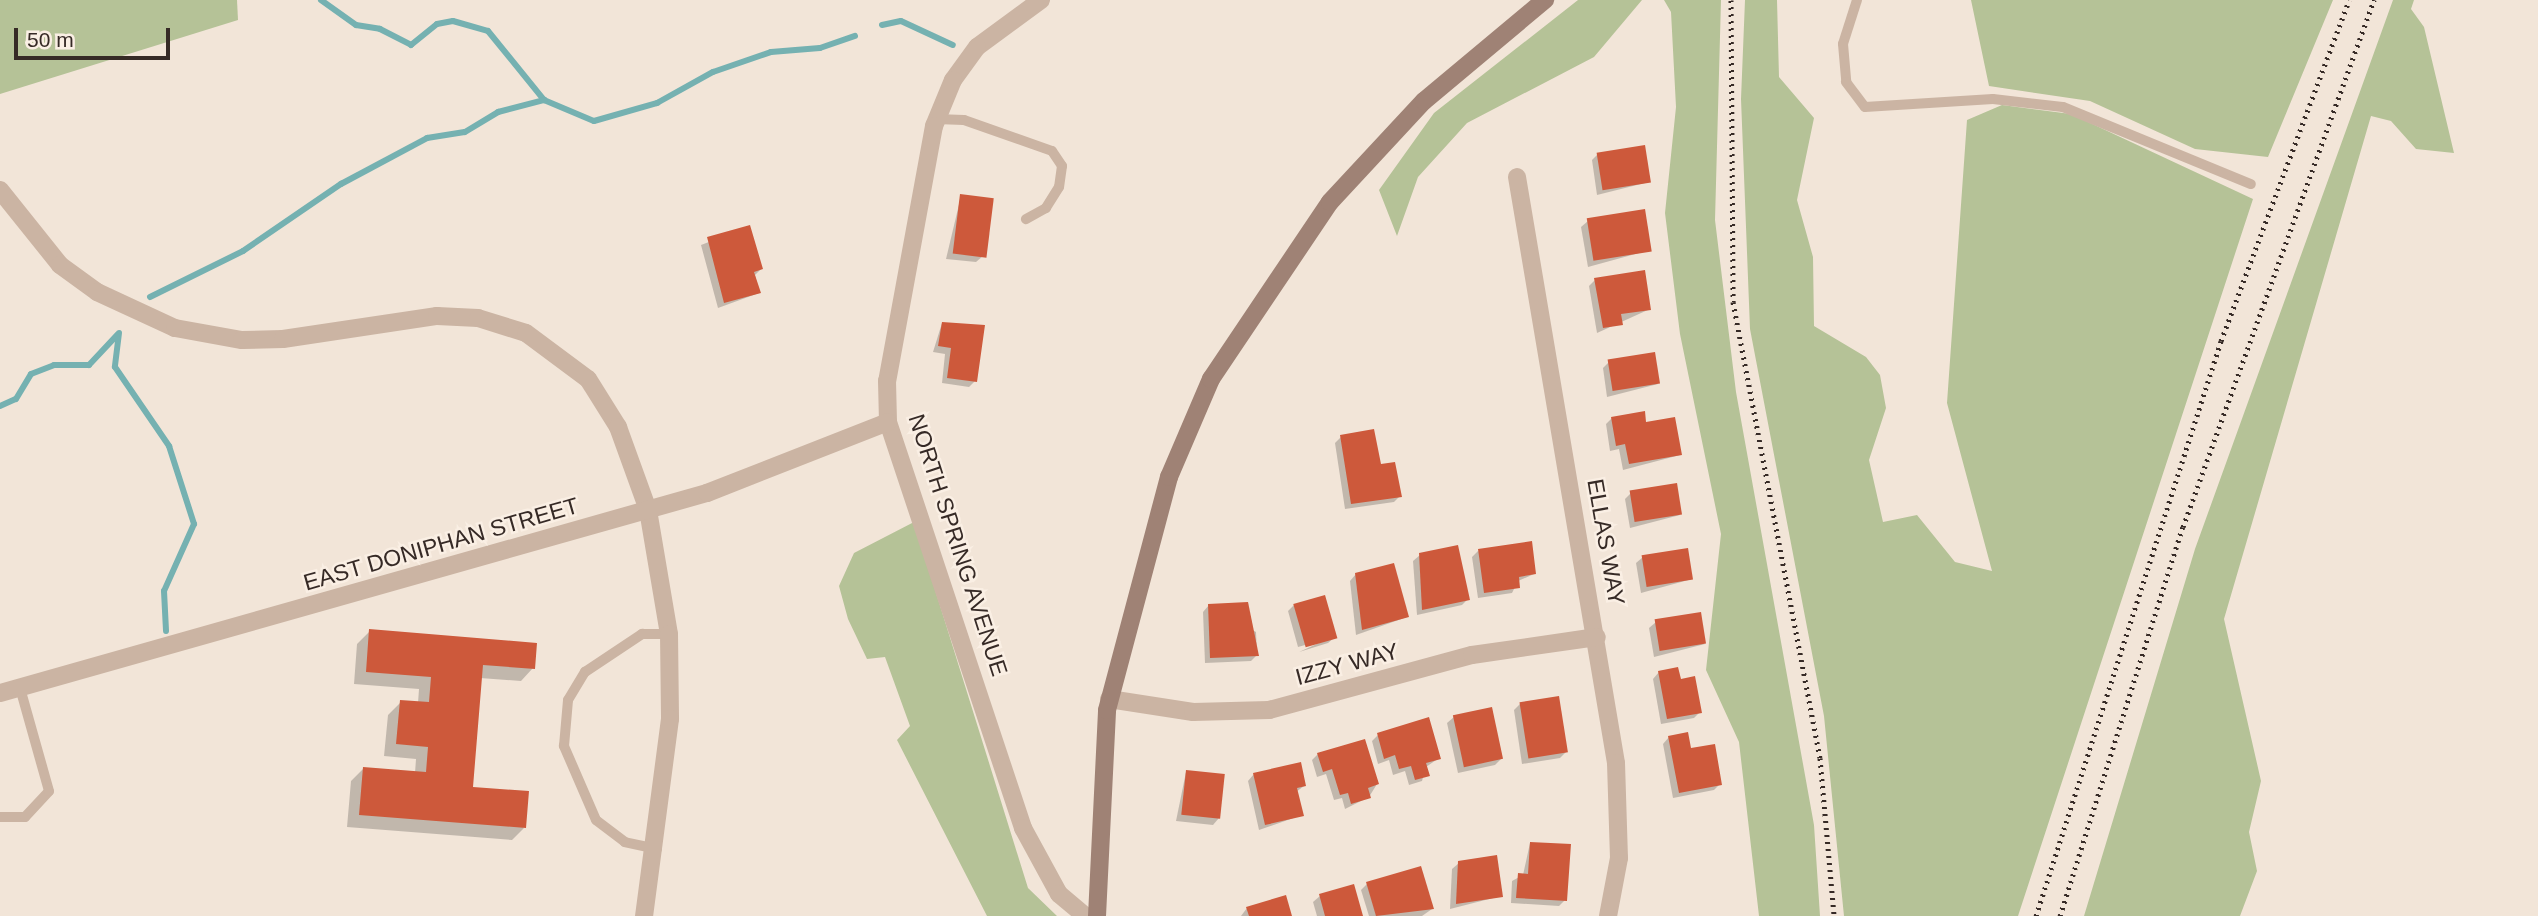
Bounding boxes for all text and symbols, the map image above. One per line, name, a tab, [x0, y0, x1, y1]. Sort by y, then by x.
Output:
scale bar	[18, 14, 173, 58]
text: 50 m	[27, 28, 74, 51]
street label: NORTH SPRING AVENUE	[902, 410, 1014, 680]
street label: ELLAS WAY	[1581, 477, 1631, 607]
street label: EAST DONIPHAN STREET	[300, 491, 582, 597]
street label: IZZY WAY	[1292, 637, 1402, 691]

